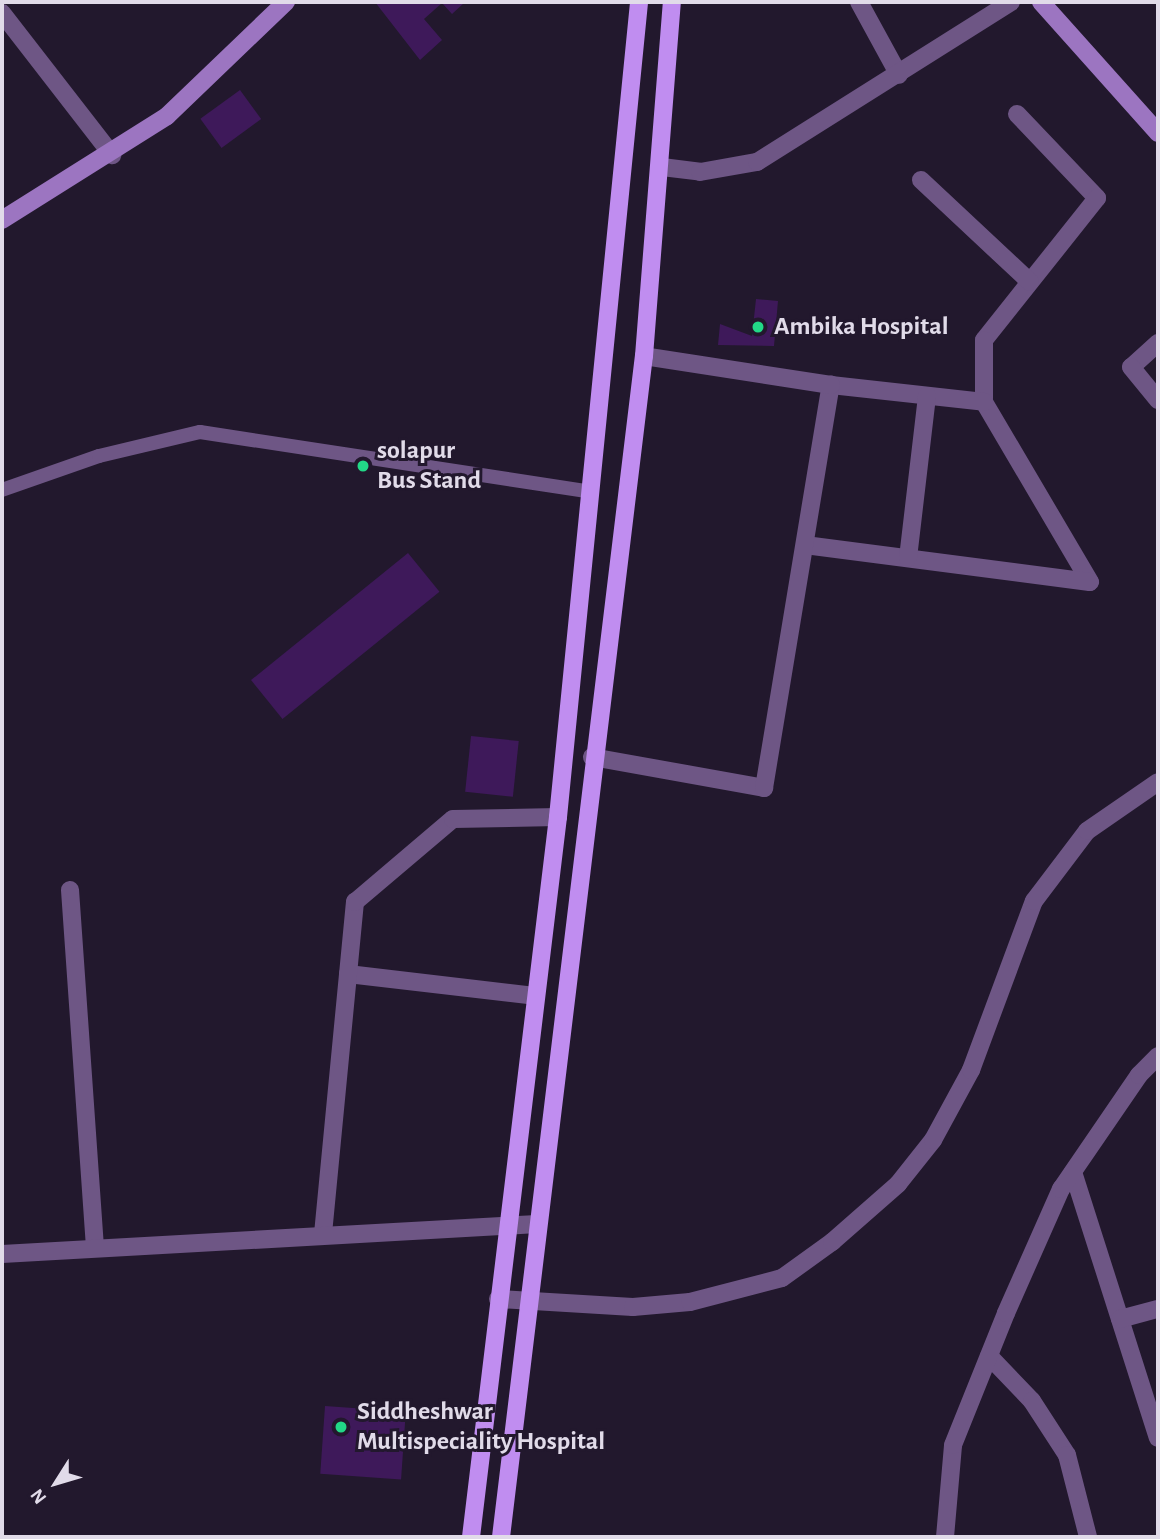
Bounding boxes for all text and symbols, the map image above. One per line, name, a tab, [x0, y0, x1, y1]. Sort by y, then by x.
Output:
place label: Ambika Hospital	[774, 311, 948, 343]
marker: Ambika Hospital	[748, 317, 768, 337]
place label: solapur Bus Stand	[377, 435, 481, 496]
marker: solapur Bus Stand	[355, 458, 371, 474]
place label: Siddheshwar Multispeciality Hospital	[357, 1396, 605, 1458]
marker: Siddheshwar Multispeciality Hospital	[331, 1417, 351, 1437]
north arrow	[21, 1448, 91, 1518]
text: N	[27, 1485, 50, 1507]

